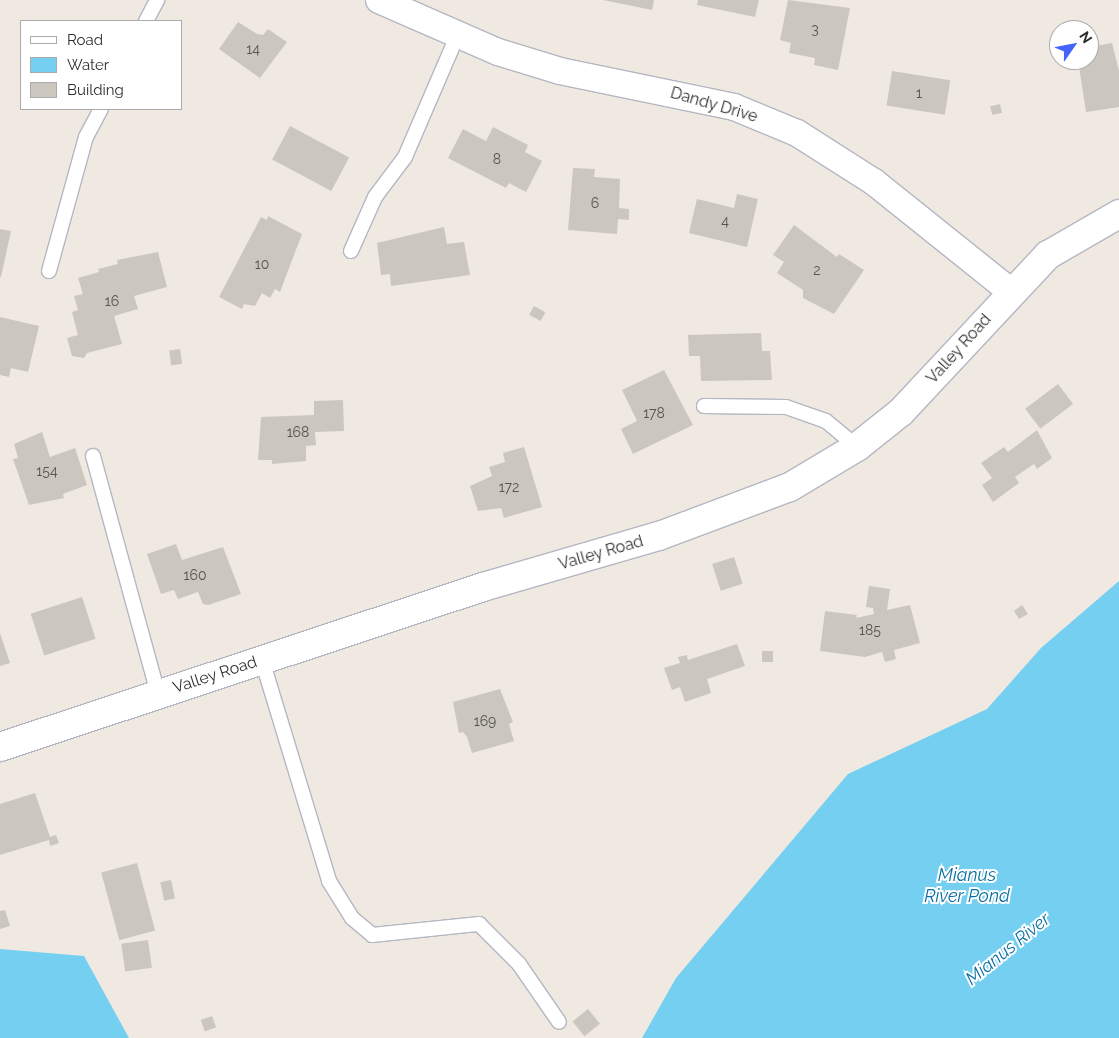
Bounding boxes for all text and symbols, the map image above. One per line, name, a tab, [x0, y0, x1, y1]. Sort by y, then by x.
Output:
legend	[20, 20, 182, 110]
north arrow	[1049, 20, 1099, 70]
house number: 3	[811, 21, 819, 37]
text: N	[1076, 29, 1095, 46]
text: Road	[67, 31, 103, 49]
house number: 14	[246, 41, 260, 57]
text: Water	[67, 56, 109, 74]
text: Building	[67, 81, 124, 99]
street label: Dandy Drive	[668, 83, 760, 127]
house number: 1	[916, 85, 922, 101]
house number: 8	[493, 151, 501, 167]
house number: 6	[591, 195, 599, 211]
house number: 4	[721, 213, 729, 229]
house number: 10	[255, 256, 269, 272]
house number: 2	[813, 262, 821, 278]
house number: 16	[105, 293, 119, 309]
street label: Valley Road	[923, 310, 995, 388]
house number: 178	[643, 405, 665, 421]
house number: 168	[287, 424, 309, 440]
house number: 154	[36, 463, 58, 479]
house number: 172	[499, 479, 519, 495]
street label: Valley Road	[556, 532, 646, 574]
house number: 160	[183, 567, 207, 583]
house number: 185	[859, 622, 881, 638]
street label: Valley Road	[170, 652, 260, 698]
house number: 169	[474, 713, 496, 729]
water label: Mianus River Pond	[924, 865, 1010, 908]
water label: Mianus River	[961, 908, 1055, 990]

